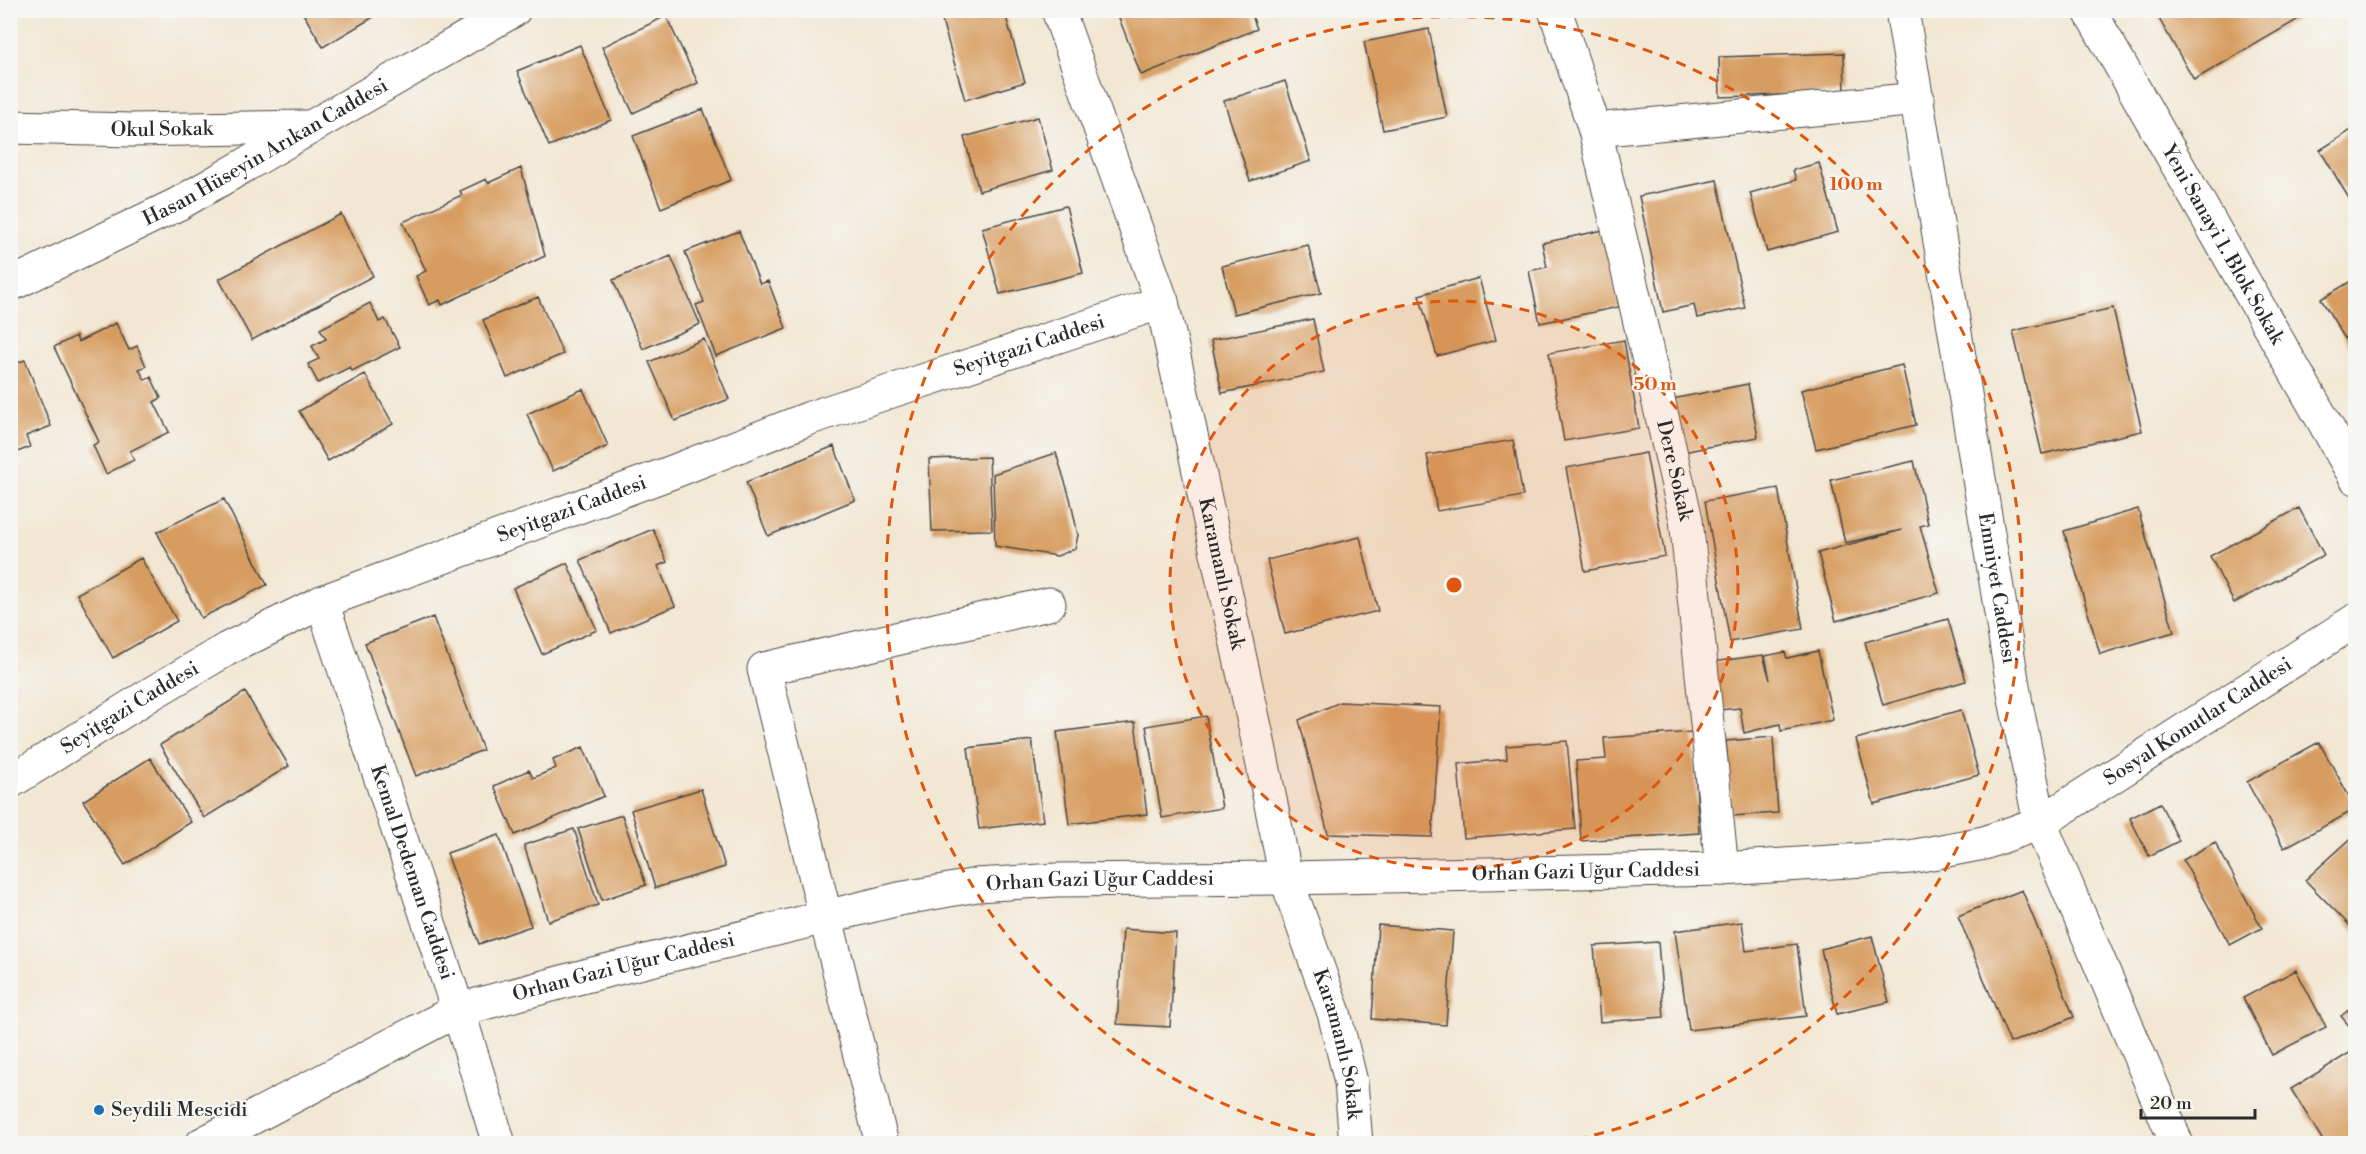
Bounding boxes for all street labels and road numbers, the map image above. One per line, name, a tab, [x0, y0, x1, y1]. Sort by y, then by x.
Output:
street label: Hasan Hüseyin Arıkan Caddesi	[139, 73, 393, 232]
street label: Okul Sokak	[110, 116, 215, 143]
street label: Yeni Sanayi 1. Blok Sokak	[2155, 139, 2290, 350]
street label: Seyitgazi Caddesi	[951, 309, 1108, 382]
street label: Dere Sokak	[1651, 417, 1699, 525]
street label: Seyitgazi Caddesi	[494, 470, 650, 548]
street label: Karamanlı Sokak	[1193, 495, 1251, 653]
street label: Emniyet Caddesi	[1972, 511, 2022, 666]
street label: Sosyal Konutlar Caddesi	[2099, 652, 2297, 791]
street label: Seyitgazi Caddesi	[56, 656, 204, 760]
street label: Kemal Dedeman Caddesi	[365, 762, 460, 984]
street label: Orhan Gazi Uğur Caddesi	[1471, 857, 1701, 887]
street label: Orhan Gazi Uğur Caddesi	[985, 866, 1215, 897]
street label: Orhan Gazi Uğur Caddesi	[510, 927, 738, 1007]
street label: Karamanlı Sokak	[1307, 966, 1367, 1122]

